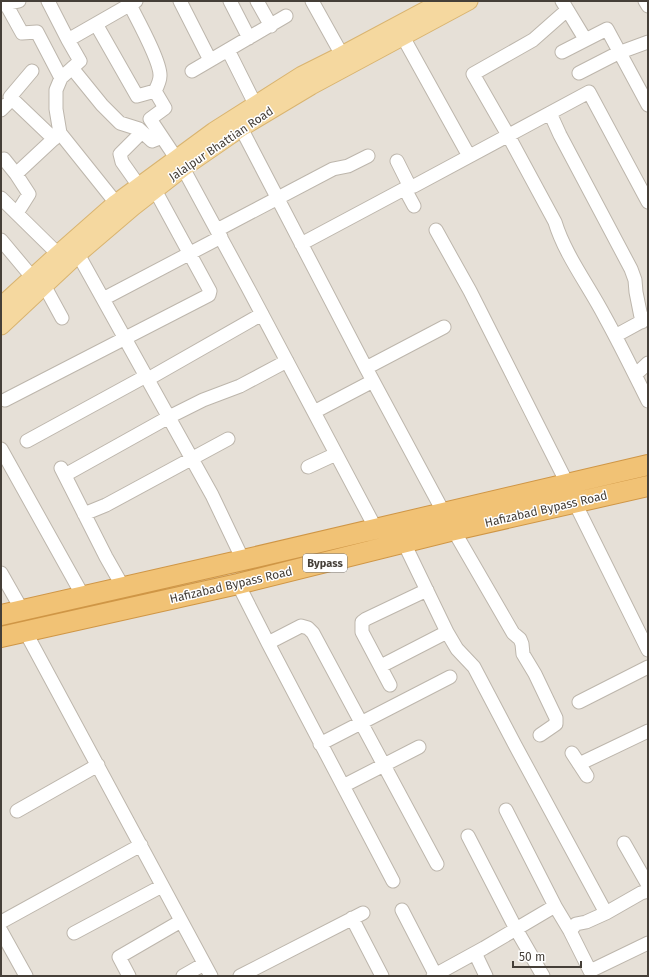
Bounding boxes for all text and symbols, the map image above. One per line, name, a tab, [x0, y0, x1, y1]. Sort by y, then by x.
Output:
street label: Jalalpur Bhattian Road	[166, 104, 276, 184]
street label: Hafizabad Bypass Road	[483, 488, 609, 530]
road number: Bypass	[303, 554, 347, 572]
street label: Hafizabad Bypass Road	[168, 564, 294, 606]
scale bar	[513, 943, 581, 969]
text: 50 m	[519, 950, 545, 964]

